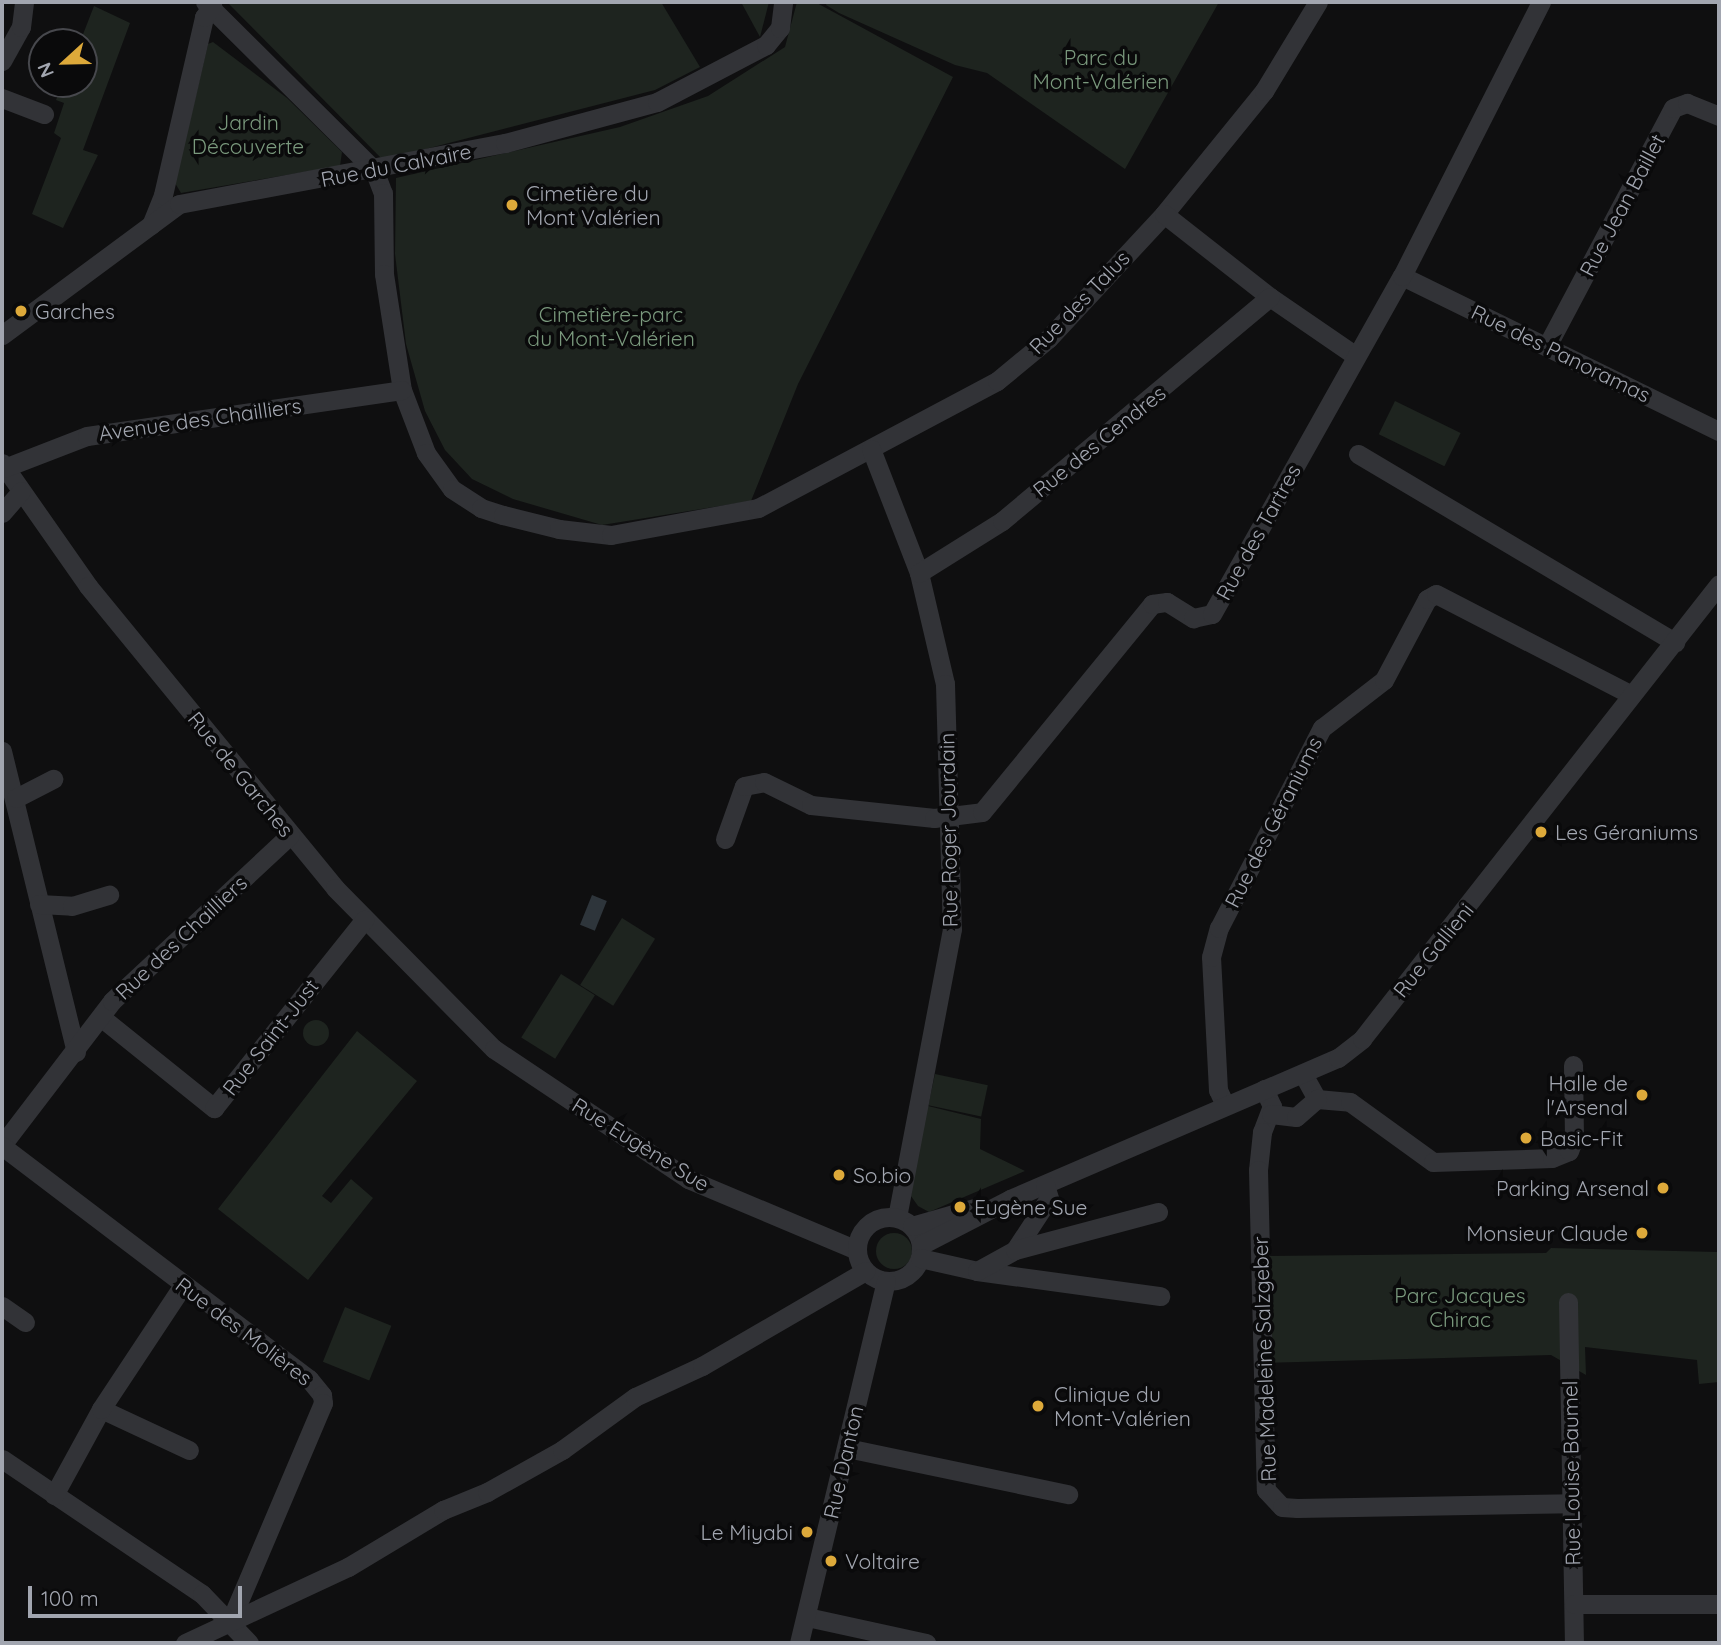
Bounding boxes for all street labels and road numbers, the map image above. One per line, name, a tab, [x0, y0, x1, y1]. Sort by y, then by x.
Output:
street label: Rue Jean Baillet	[1574, 130, 1670, 280]
street label: Rue du Calvaire	[319, 138, 473, 192]
street label: Rue des Talus	[1024, 245, 1134, 359]
street label: Rue des Panoramas	[1467, 299, 1655, 407]
street label: Rue des Cendres	[1028, 380, 1170, 502]
street label: Avenue des Chailliers	[97, 392, 303, 446]
street label: Rue des Tartres	[1210, 460, 1306, 604]
street label: Rue de Garches	[183, 706, 299, 842]
street label: Rue Roger Jourdain	[934, 732, 962, 928]
street label: Rue des Géraniums	[1219, 732, 1327, 912]
street label: Rue des Chailliers	[110, 870, 252, 1004]
street label: Rue Gallieni	[1387, 898, 1479, 1002]
street label: Rue Saint-Just	[217, 974, 323, 1100]
street label: Rue Eugène Sue	[568, 1092, 714, 1196]
street label: Rue Madeleine Salzgeber	[1247, 1236, 1281, 1482]
street label: Rue des Molières	[171, 1272, 317, 1390]
street label: Rue Louise Baumel	[1557, 1380, 1585, 1566]
street label: Rue Danton	[818, 1403, 868, 1521]

